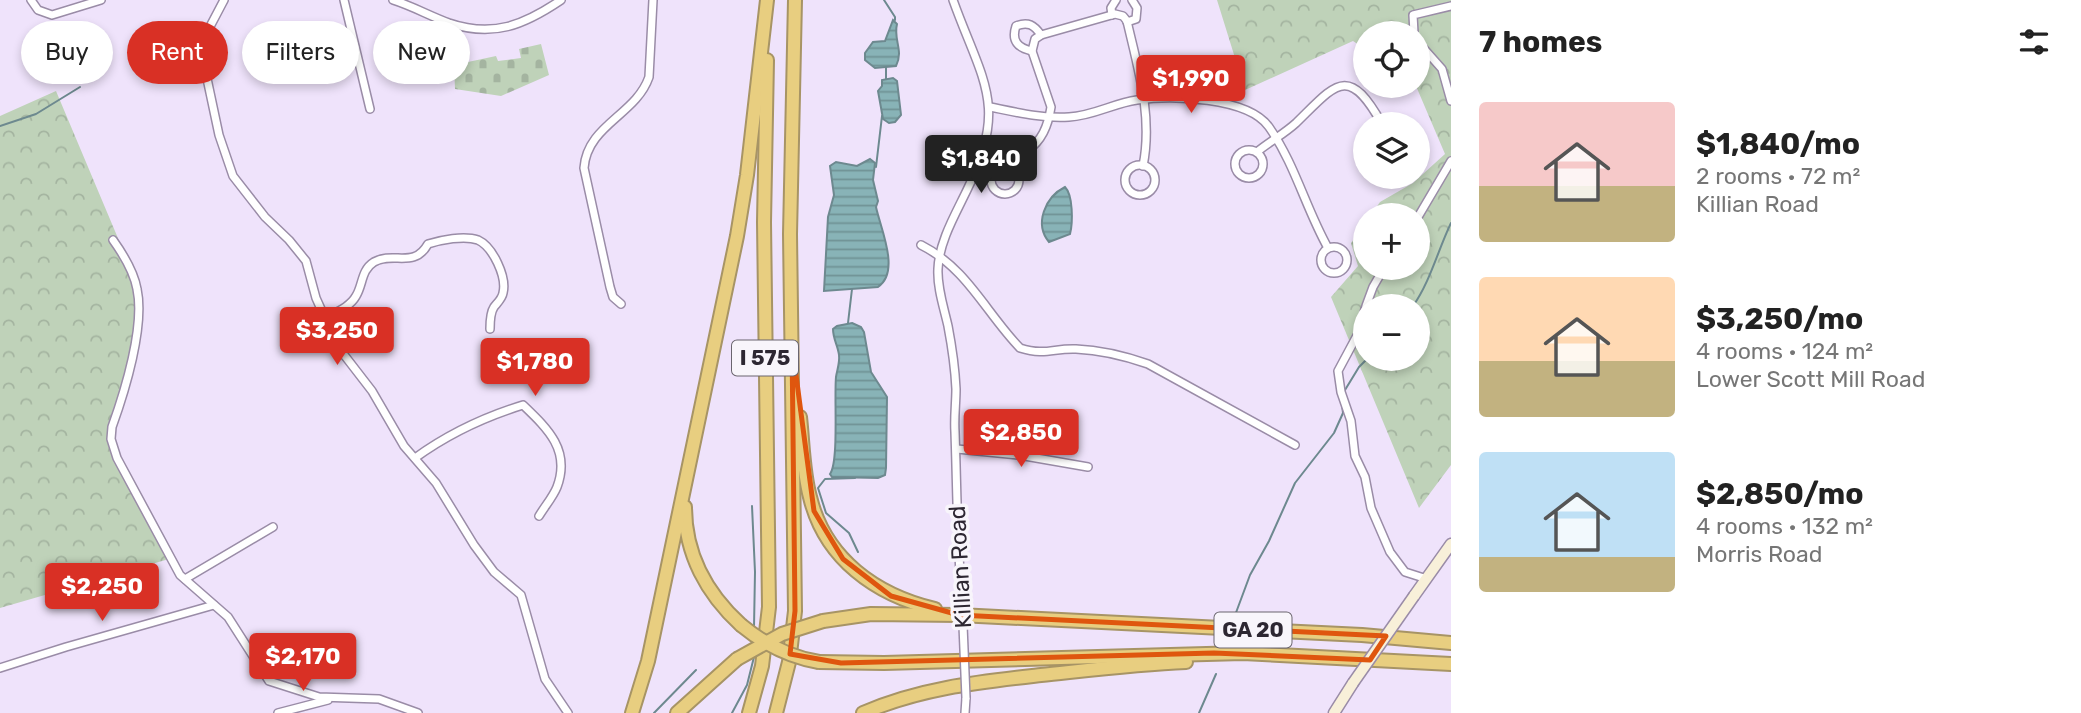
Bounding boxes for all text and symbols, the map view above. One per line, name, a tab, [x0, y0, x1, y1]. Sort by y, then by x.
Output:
chip: Buy	[21, 21, 113, 84]
chip: Rent	[127, 21, 228, 84]
chip: Filters	[242, 21, 359, 84]
chip: New	[373, 21, 470, 84]
map controls	[1353, 21, 1430, 371]
button: locate	[1353, 21, 1430, 98]
icon: filters	[2015, 23, 2053, 61]
text: 7 homes	[1479, 24, 1602, 60]
pin: $1,990	[1134, 55, 1248, 115]
text: $1,990	[1152, 64, 1230, 92]
button: layers	[1353, 112, 1430, 189]
text: $1,840/mo	[1696, 126, 1860, 162]
icon: home	[1535, 130, 1619, 214]
pin: $1,840	[924, 136, 1038, 195]
text: $1,840	[941, 144, 1021, 172]
text: 2 rooms · 72 m²	[1696, 162, 1860, 190]
text: Killian Road	[1696, 190, 1819, 218]
button: +	[1353, 203, 1430, 280]
button: −	[1353, 294, 1430, 371]
text: $3,250/mo	[1696, 301, 1863, 337]
icon: home	[1535, 305, 1619, 389]
pin: $3,250	[280, 308, 394, 367]
text: $3,250	[296, 316, 378, 344]
text: 4 rooms · 124 m²	[1696, 337, 1873, 365]
pin: $1,780	[478, 338, 592, 398]
road number: I 575	[732, 340, 798, 376]
text: $1,780	[497, 347, 573, 375]
text: Lower Scott Mill Road	[1696, 365, 1925, 393]
pin: $2,850	[964, 410, 1078, 469]
text: $2,850	[980, 418, 1062, 446]
text: $2,850/mo	[1696, 476, 1864, 512]
icon: home	[1535, 480, 1619, 564]
street label: Killian Road	[943, 505, 977, 629]
text: 4 rooms · 132 m²	[1696, 512, 1873, 540]
text: Morris Road	[1696, 540, 1822, 568]
pin: $2,250	[45, 564, 159, 623]
text: $2,250	[61, 572, 143, 600]
road number: GA 20	[1214, 612, 1292, 648]
pin: $2,170	[246, 634, 360, 693]
text: $2,170	[265, 642, 341, 670]

